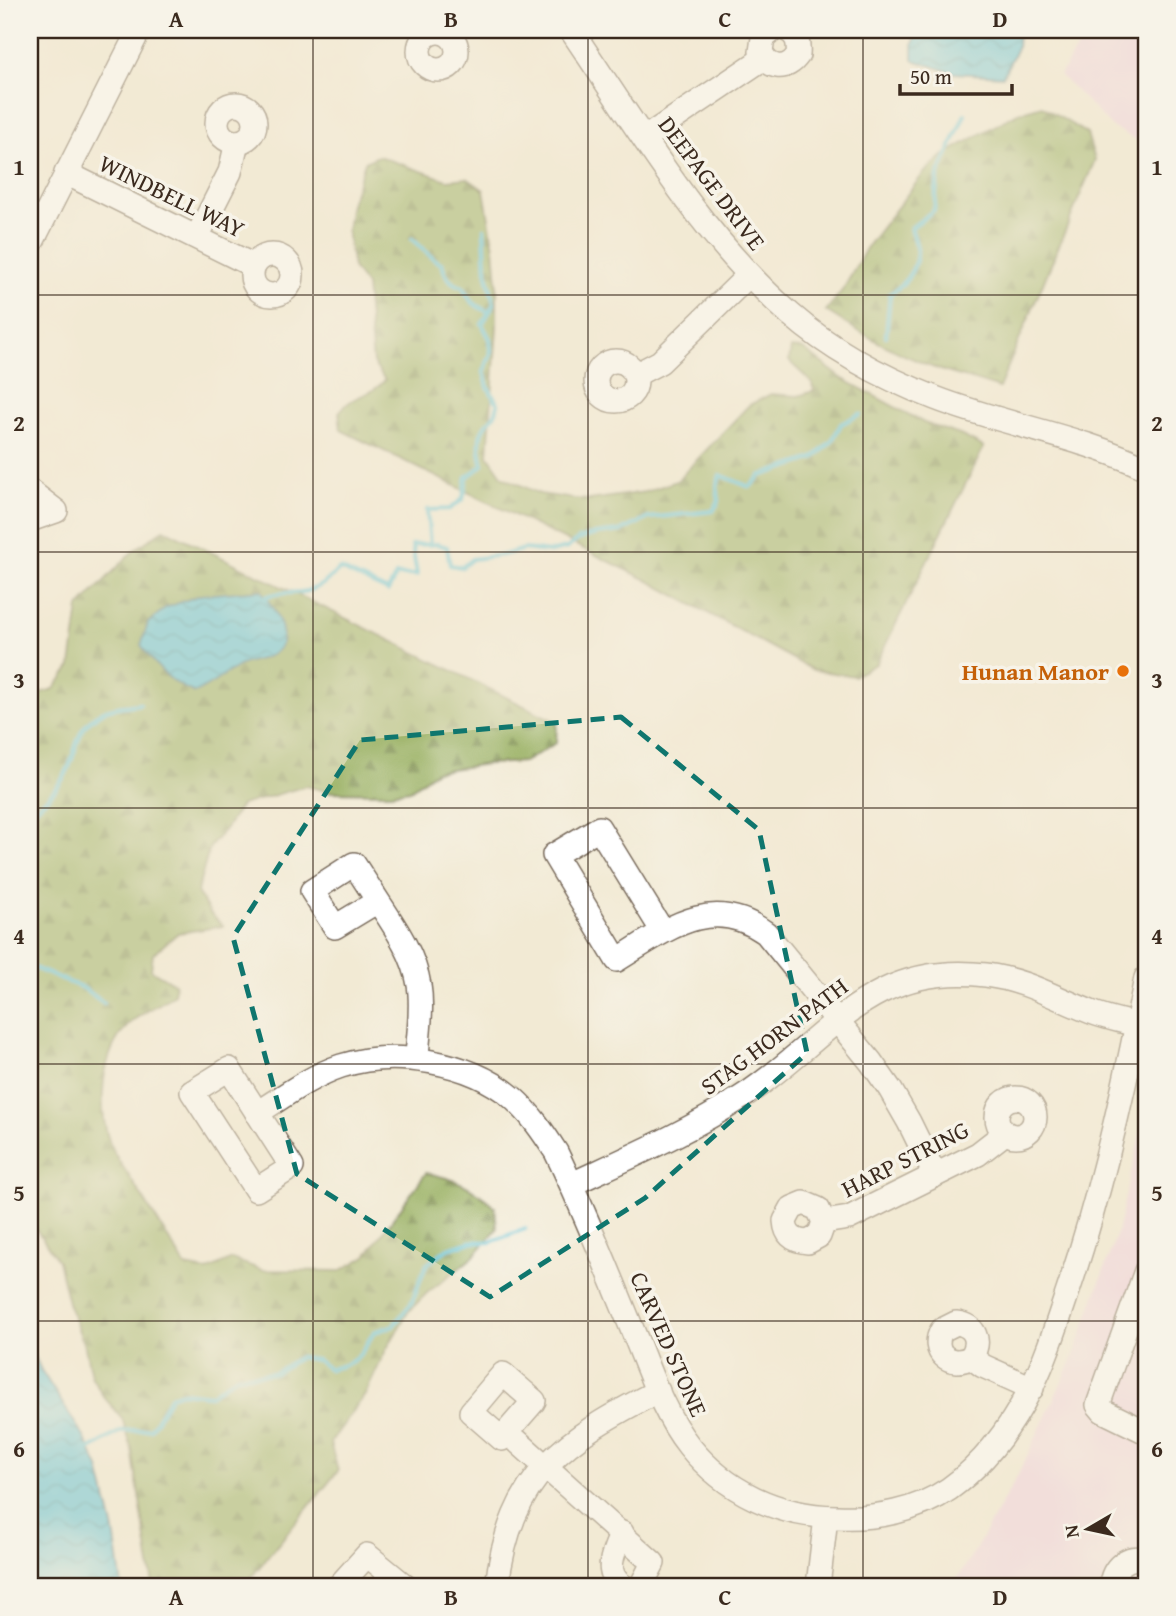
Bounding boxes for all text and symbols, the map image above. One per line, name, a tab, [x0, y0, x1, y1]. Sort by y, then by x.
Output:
text: A	[169, 2, 184, 35]
text: B	[444, 2, 458, 35]
text: C	[718, 2, 732, 35]
text: D	[993, 2, 1008, 35]
scale bar	[900, 52, 1012, 96]
text: 50 m	[910, 61, 952, 92]
street label: DEEPAGE DRIVE	[650, 109, 774, 257]
street label: WINDBELL WAY	[93, 146, 251, 246]
text: 1	[13, 150, 25, 183]
text: 1	[1151, 150, 1163, 183]
text: 2	[13, 406, 25, 439]
text: 2	[1151, 406, 1163, 439]
place label: Hunan Manor	[962, 654, 1109, 689]
text: 3	[13, 663, 25, 696]
marker: Hunan Manor	[1115, 663, 1131, 679]
text: 3	[1151, 663, 1163, 696]
text: 4	[13, 919, 25, 952]
text: 4	[1151, 919, 1163, 952]
street label: STAG HORN PATH	[693, 969, 855, 1103]
street label: HARP STRING	[835, 1112, 975, 1206]
text: 5	[13, 1176, 25, 1209]
text: 5	[1151, 1176, 1163, 1209]
street label: CARVED STONE	[621, 1266, 717, 1422]
text: 6	[13, 1432, 25, 1465]
text: 6	[1151, 1432, 1163, 1465]
north arrow	[1054, 1494, 1124, 1564]
text: N	[1056, 1523, 1086, 1540]
text: A	[169, 1580, 184, 1613]
text: B	[444, 1580, 458, 1613]
text: C	[718, 1580, 732, 1613]
text: D	[993, 1580, 1008, 1613]

